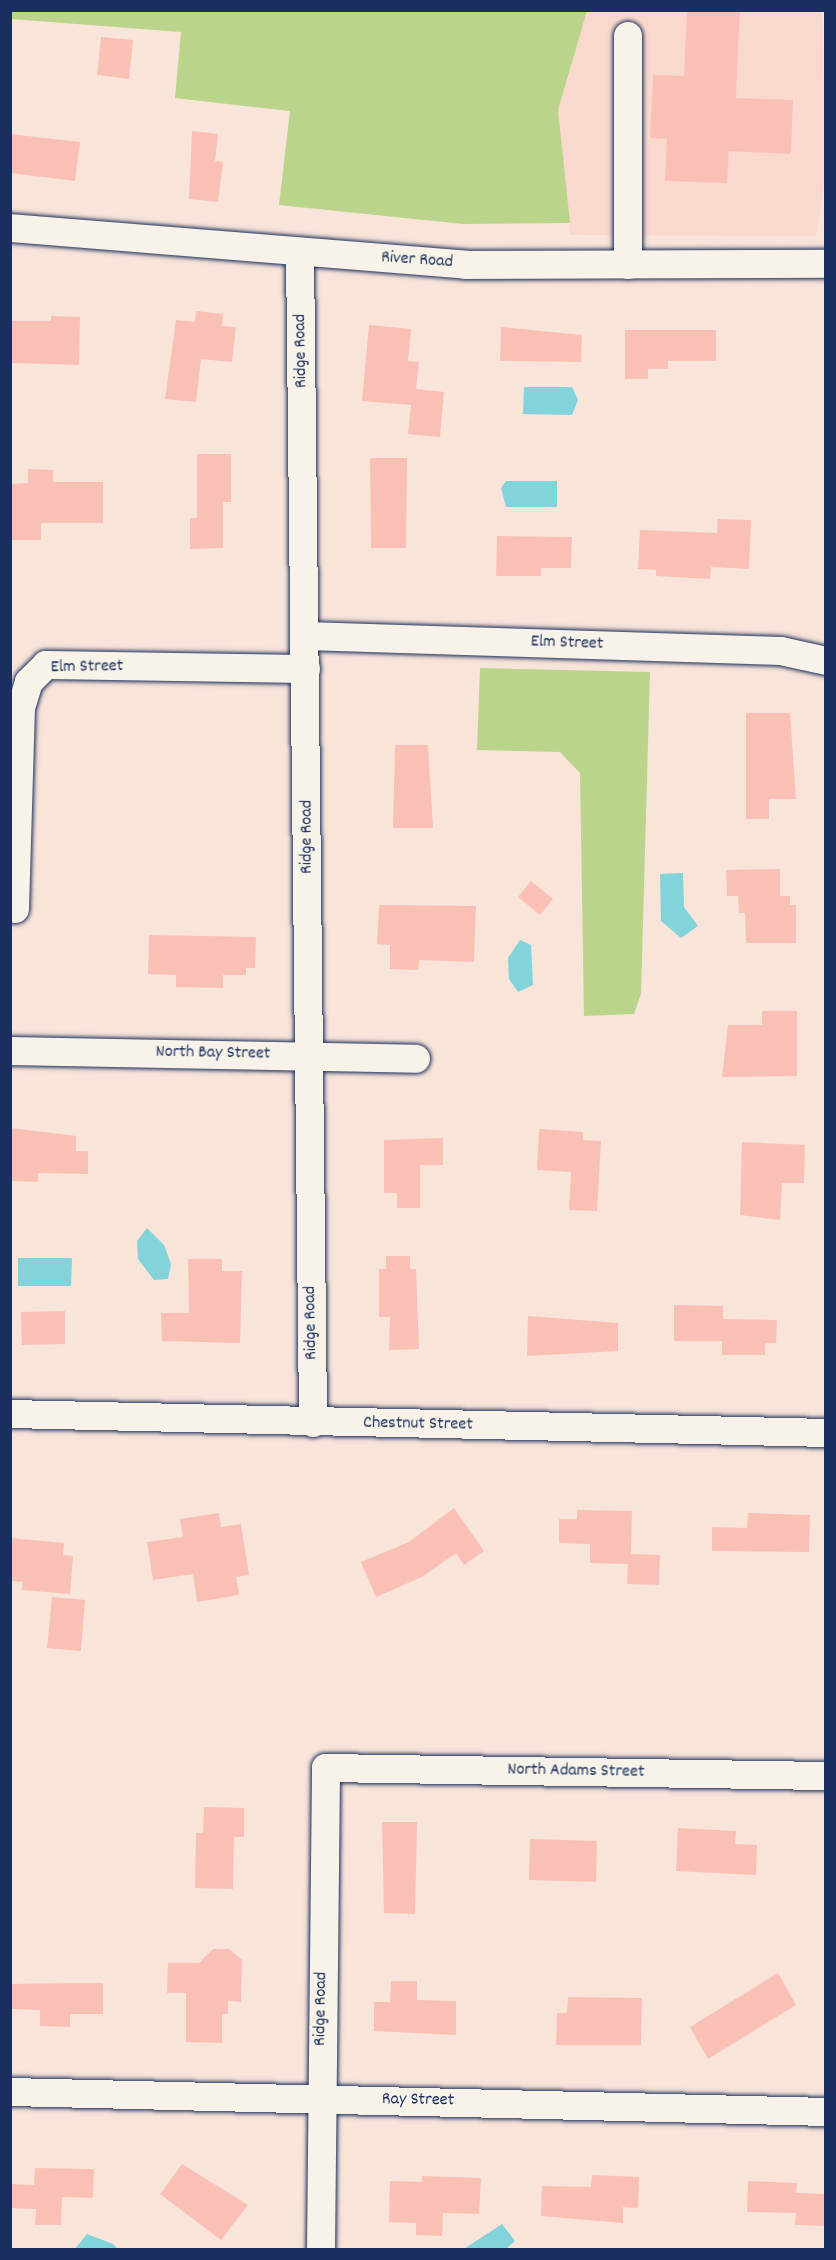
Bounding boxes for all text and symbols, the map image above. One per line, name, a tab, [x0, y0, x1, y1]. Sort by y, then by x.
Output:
street label: River Road	[380, 248, 454, 274]
street label: Ridge Road	[291, 314, 313, 388]
street label: Elm Street	[530, 632, 604, 656]
street label: Elm Street	[50, 657, 124, 679]
street label: Ridge Road	[297, 800, 319, 874]
street label: North Bay Street	[155, 1042, 271, 1066]
street label: Ridge Road	[301, 1286, 323, 1360]
street label: Chestnut Street	[363, 1413, 473, 1437]
street label: North Adams Street	[507, 1760, 645, 1784]
street label: Ridge Road	[311, 1972, 333, 2046]
street label: Ray Street	[382, 2090, 454, 2112]

